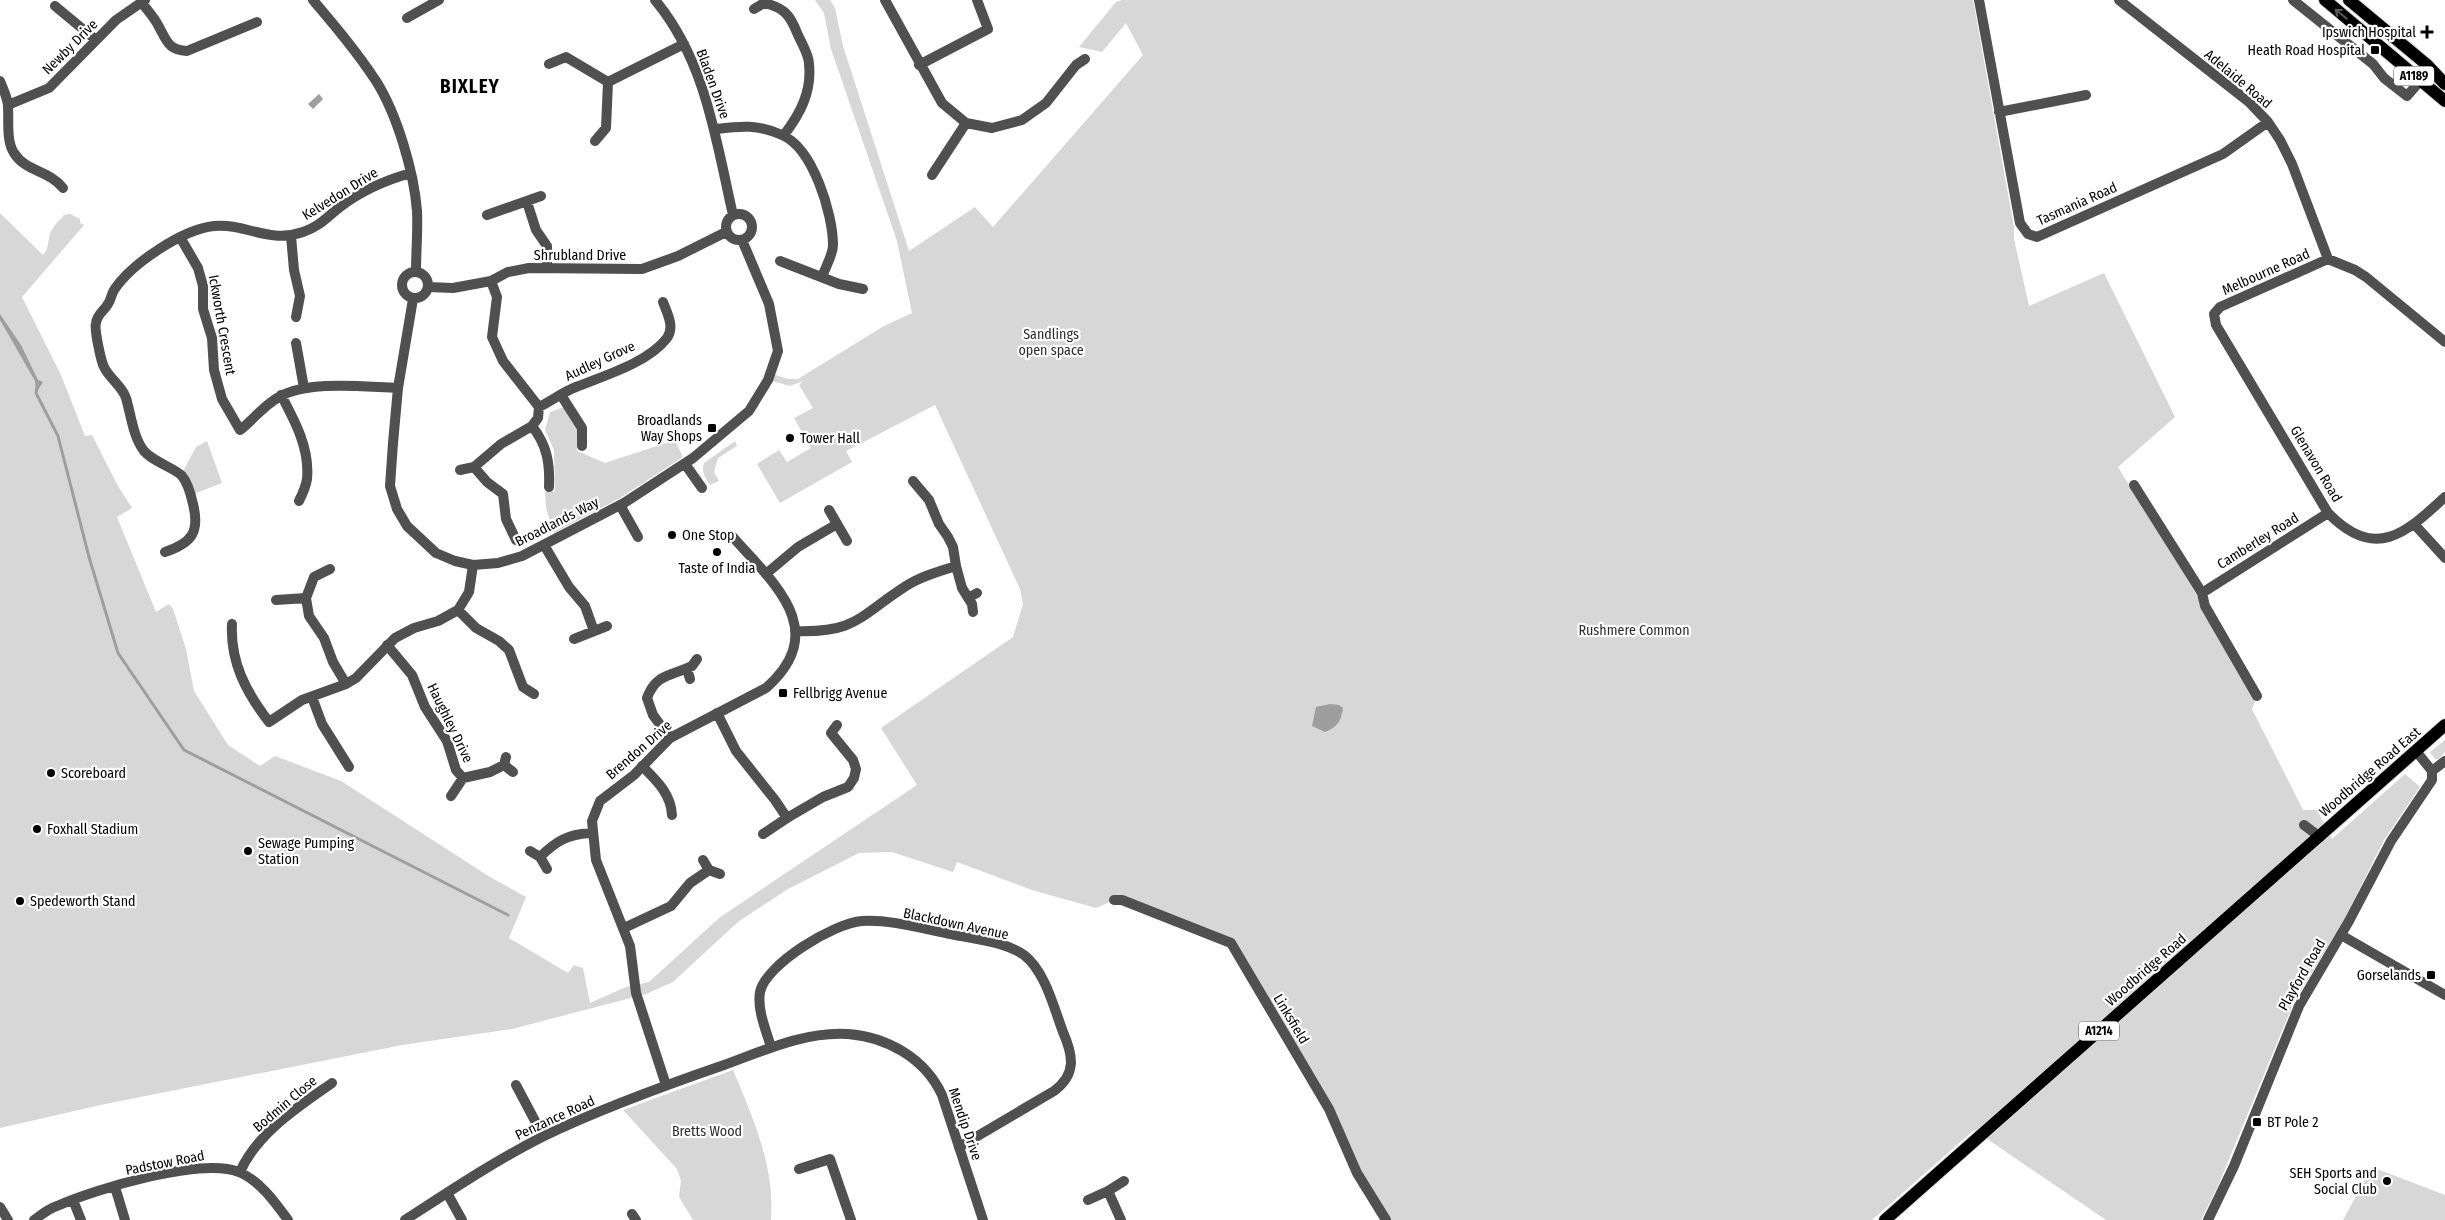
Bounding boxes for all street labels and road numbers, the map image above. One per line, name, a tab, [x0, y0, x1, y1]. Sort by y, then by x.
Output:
street label: Newby Drive	[39, 16, 101, 78]
street label: Adelaide Road	[2201, 46, 2275, 112]
street label: Bladen Drive	[693, 47, 733, 121]
road number: A1189	[2394, 66, 2434, 85]
street label: Kelvedon Drive	[299, 164, 381, 224]
street label: Tasmania Road	[2034, 179, 2120, 229]
street label: Melbourne Road	[2220, 245, 2312, 299]
street label: Shrubland Drive	[534, 247, 626, 264]
street label: Ickworth Crescent	[205, 273, 239, 377]
street label: Audley Grove	[562, 337, 638, 385]
street label: Glenavon Road	[2287, 423, 2345, 505]
street label: Broadlands Way	[512, 493, 602, 550]
street label: Camberley Road	[2214, 509, 2302, 573]
street label: Haughley Drive	[423, 680, 477, 766]
street label: Brendon Drive	[603, 717, 675, 783]
street label: Woodbridge Road East	[2316, 723, 2424, 821]
street label: Blackdown Avenue	[902, 905, 1010, 943]
street label: Woodbridge Road	[2102, 930, 2190, 1010]
street label: Playford Road	[2275, 936, 2329, 1014]
street label: Linksfield	[1270, 991, 1312, 1047]
road number: A1214	[2079, 1021, 2119, 1040]
street label: Bodmin Close	[250, 1072, 321, 1136]
street label: Mendip Drive	[945, 1085, 985, 1163]
street label: Penzance Road	[513, 1092, 597, 1144]
street label: Padstow Road	[124, 1147, 206, 1179]

